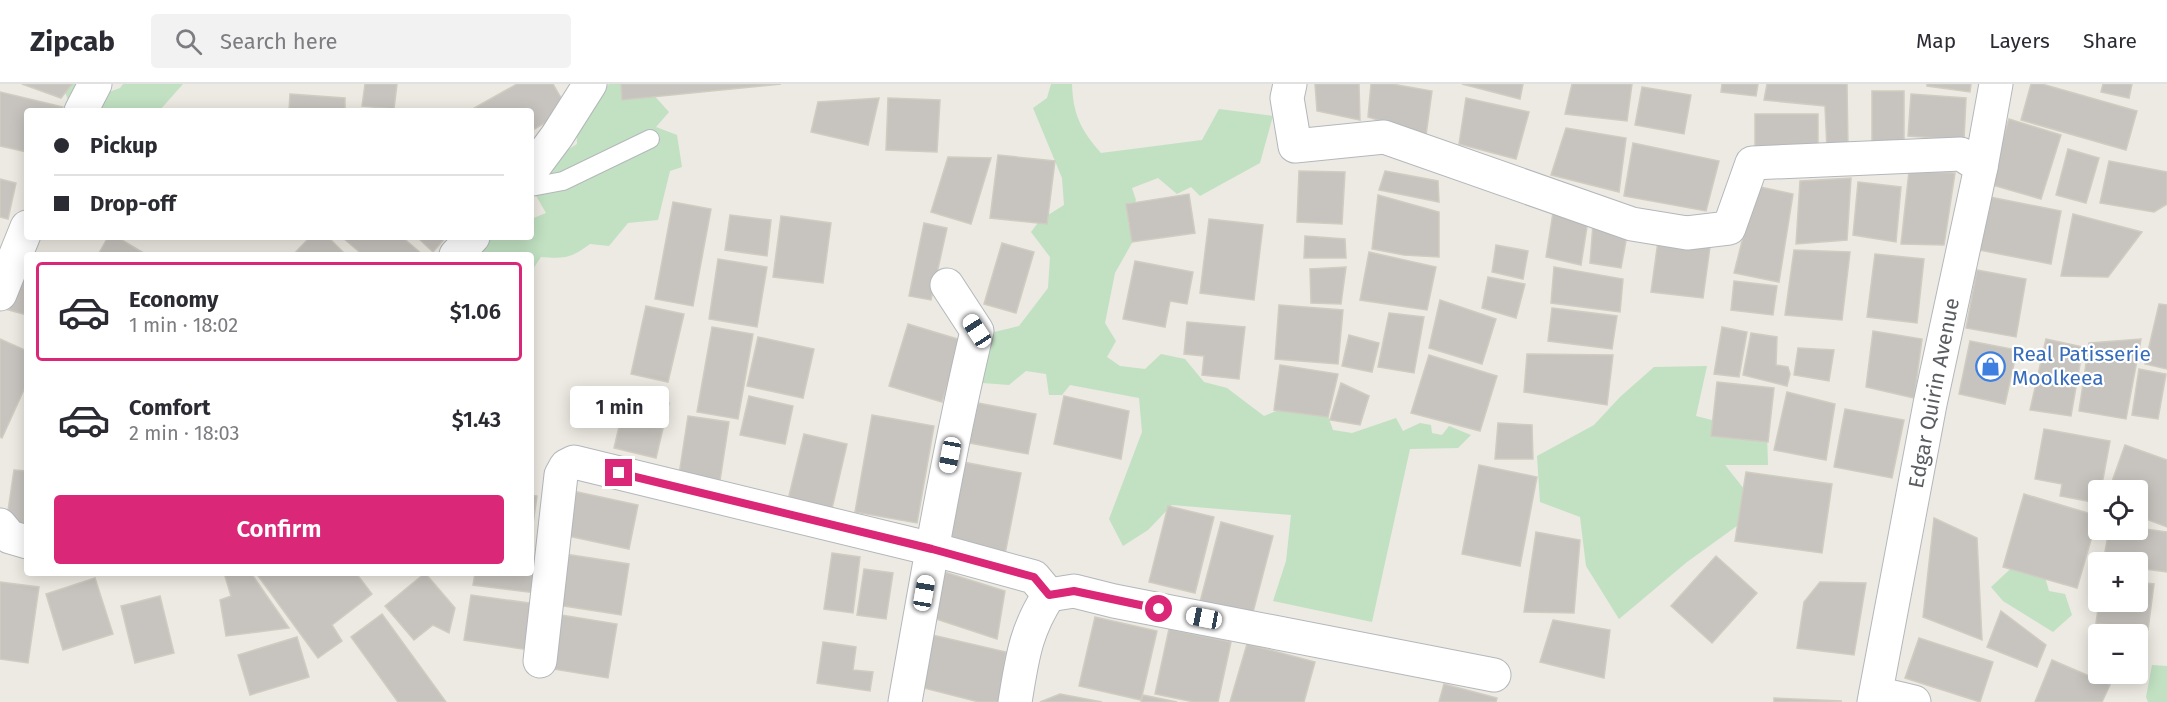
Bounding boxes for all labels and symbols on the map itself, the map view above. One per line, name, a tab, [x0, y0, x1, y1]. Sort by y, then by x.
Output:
street label: Edgar Quirin Avenue	[1903, 296, 1965, 490]
car	[960, 311, 994, 351]
place label: Real Patisserie Moolkeea	[2012, 341, 2151, 391]
shop icon: Real Patisserie Moolkeea	[1975, 350, 2007, 382]
callout: 1 min	[570, 386, 668, 428]
car	[938, 436, 962, 474]
route end	[605, 459, 632, 486]
car	[912, 574, 936, 612]
route start	[1145, 595, 1172, 622]
car	[1185, 606, 1223, 630]

